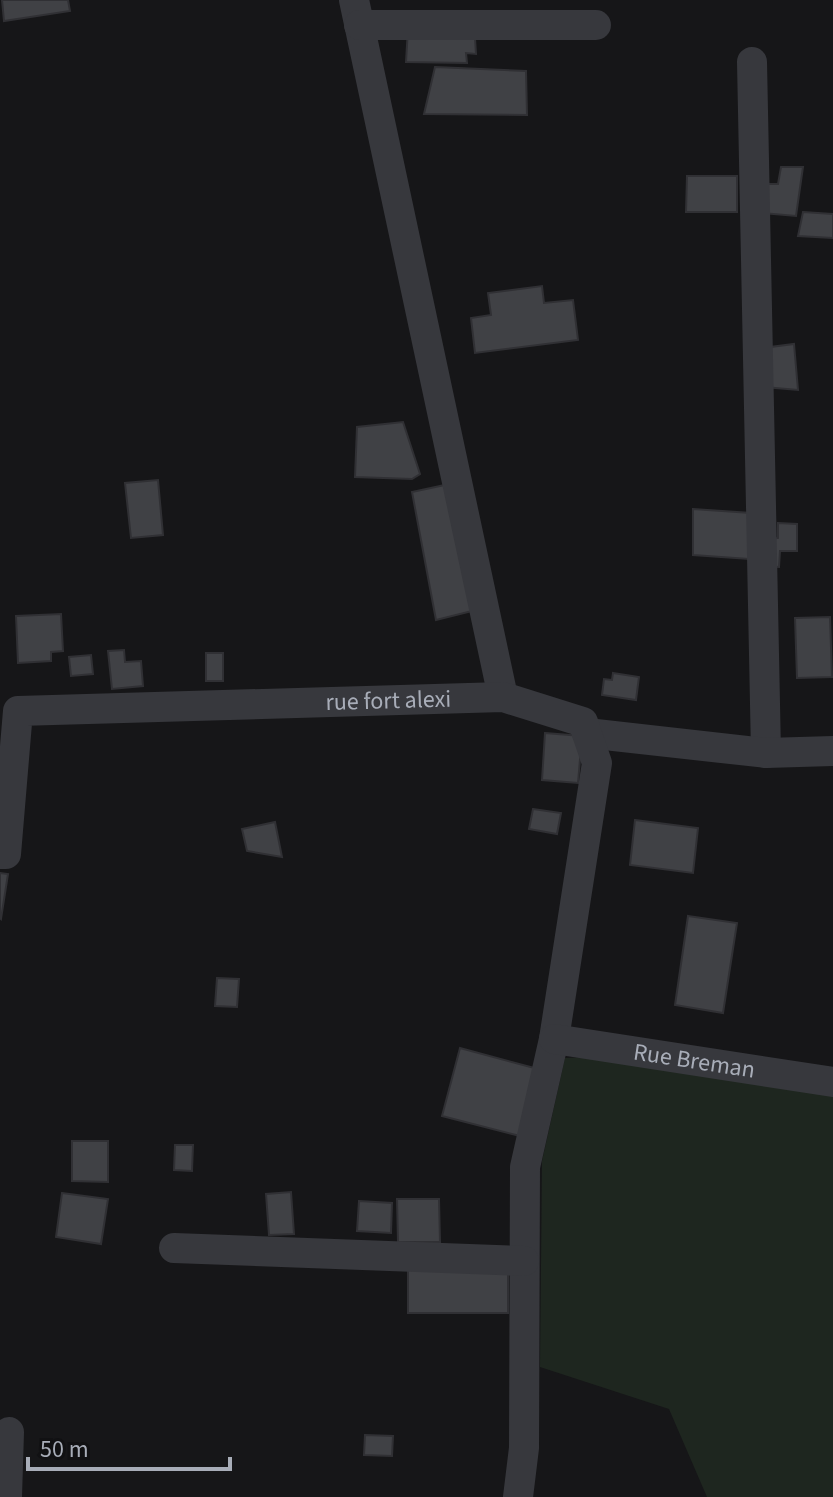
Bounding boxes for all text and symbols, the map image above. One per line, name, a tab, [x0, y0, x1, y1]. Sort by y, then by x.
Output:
street label: rue fort alexi	[325, 681, 452, 720]
street label: Rue Breman	[631, 1034, 758, 1087]
scale bar	[28, 1421, 230, 1471]
text: 50 m	[40, 1432, 89, 1467]

